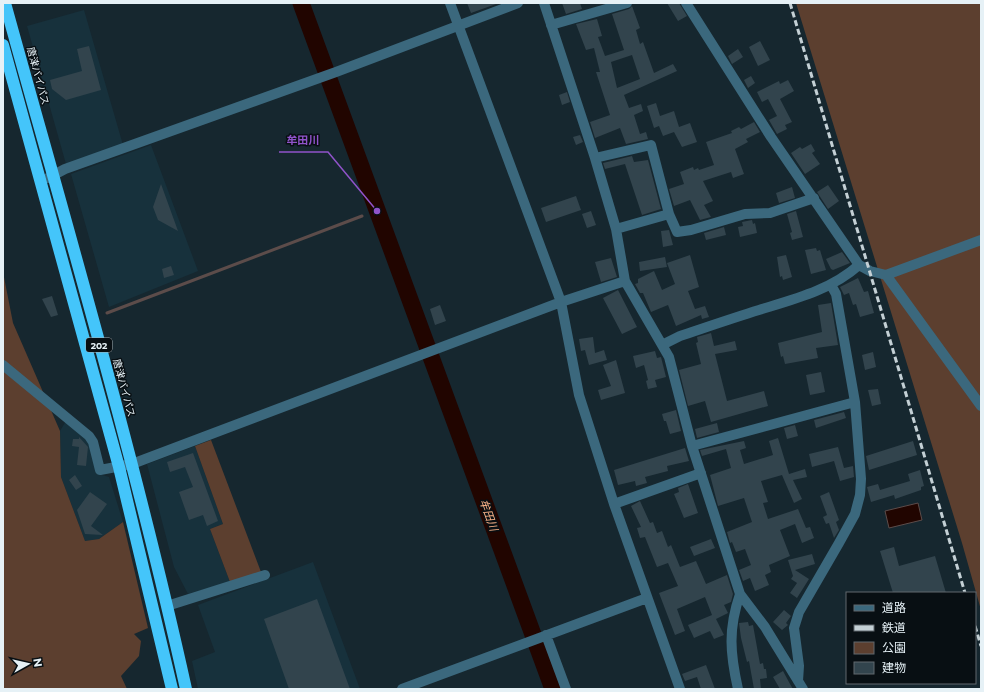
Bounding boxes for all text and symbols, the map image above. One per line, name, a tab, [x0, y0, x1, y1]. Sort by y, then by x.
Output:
street label: 唐津バイパス	[24, 45, 52, 107]
callout: 牟田川	[279, 129, 328, 152]
text: 牟田川	[287, 133, 320, 147]
road number: 202	[86, 338, 112, 352]
street label: 唐津バイパス	[110, 357, 138, 419]
water label: 牟田川	[477, 497, 502, 534]
legend	[846, 592, 976, 684]
text: 道路	[882, 600, 906, 615]
text: 鉄道	[882, 620, 906, 635]
text: 公園	[882, 640, 906, 655]
north arrow	[8, 644, 48, 684]
text: N	[30, 657, 45, 668]
text: 建物	[882, 660, 906, 675]

